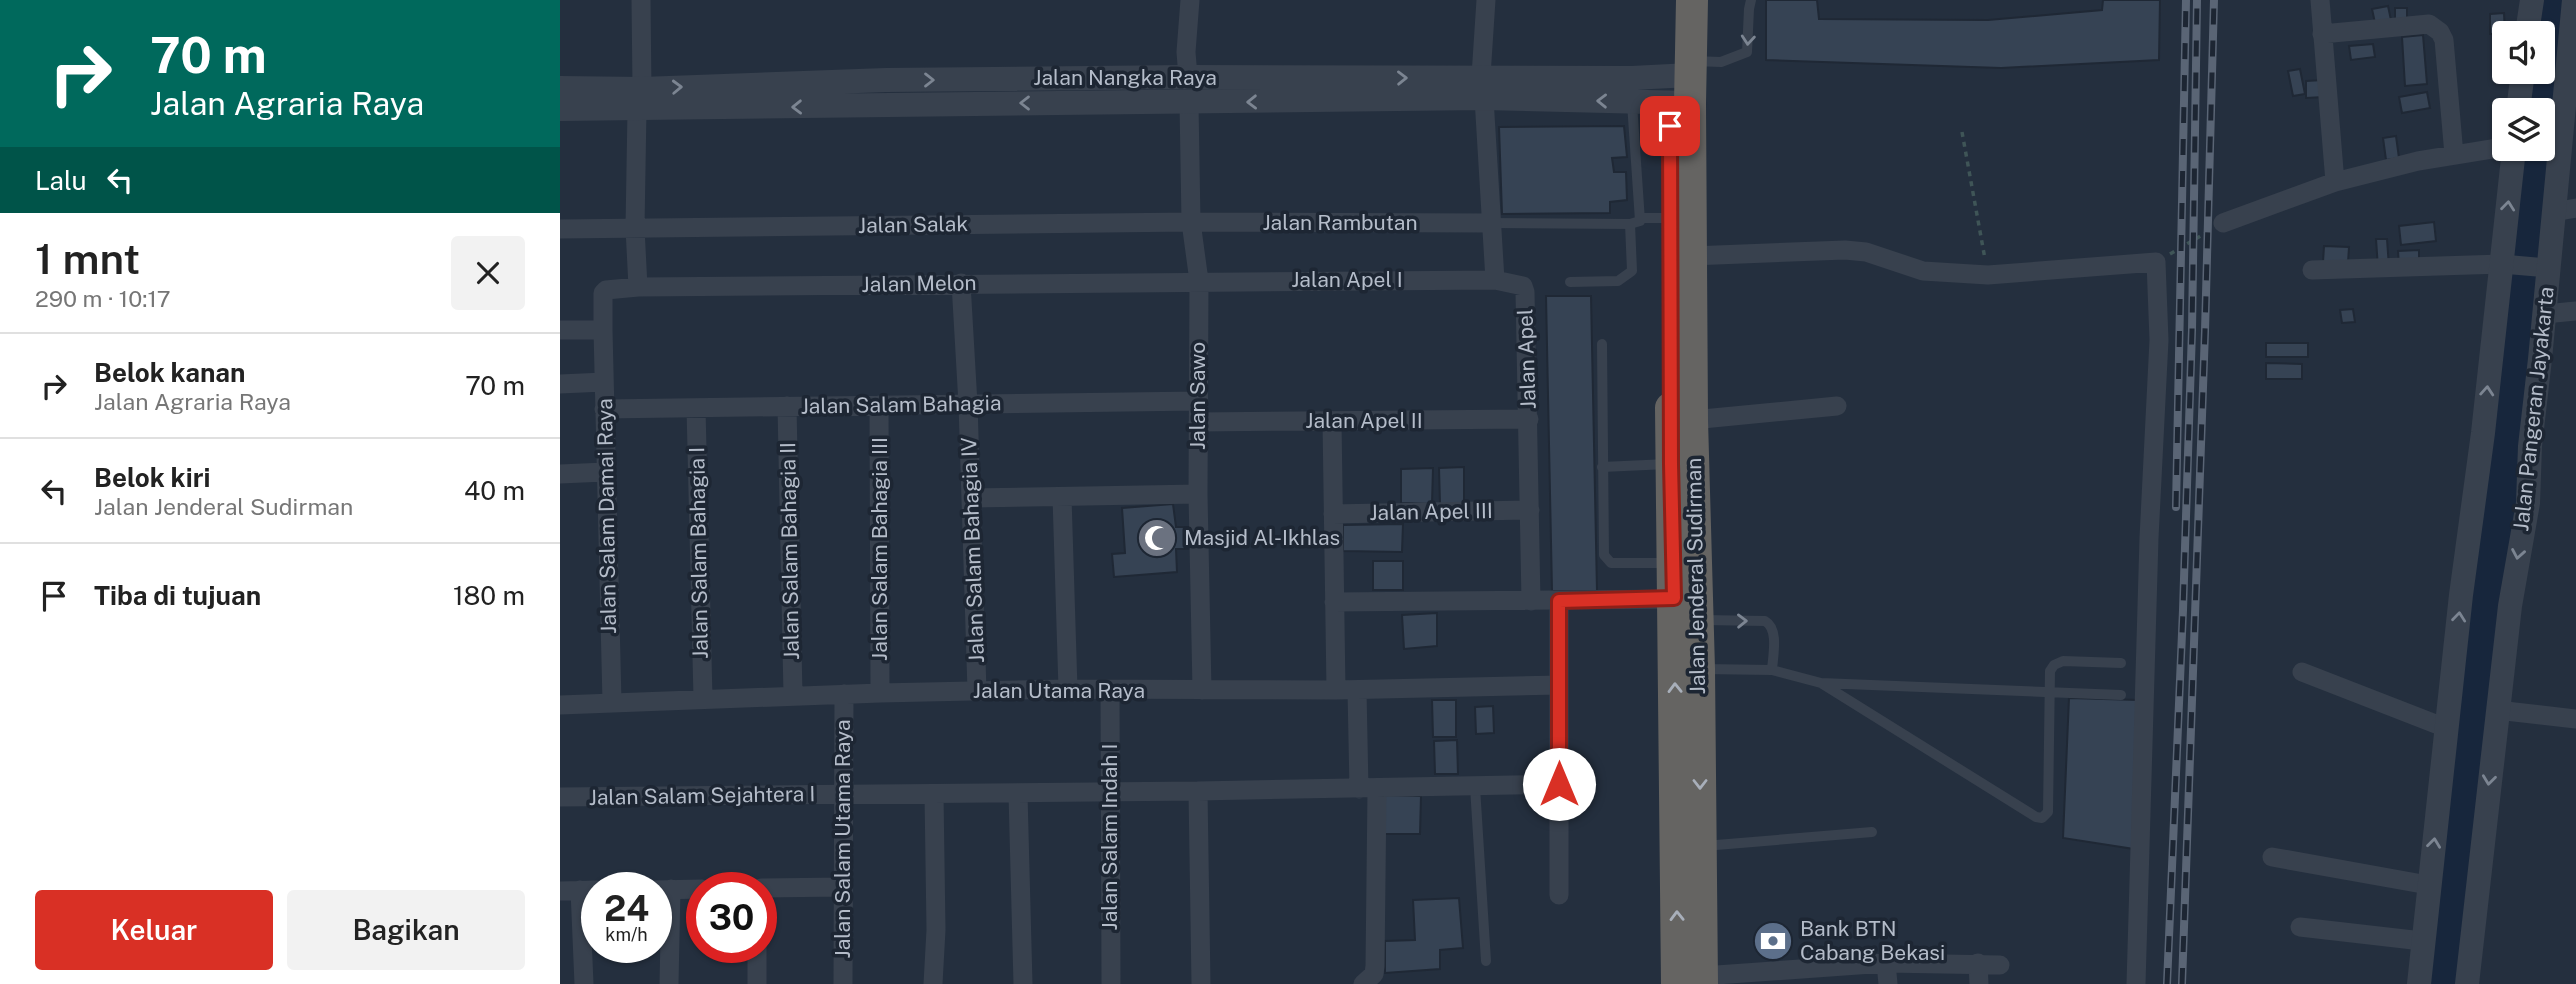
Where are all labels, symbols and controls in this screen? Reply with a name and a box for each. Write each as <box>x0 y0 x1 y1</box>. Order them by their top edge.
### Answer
map controls <box>2492 21 2555 161</box>
button: sound <box>2492 21 2555 84</box>
text: 70 m <box>150 26 267 84</box>
icon: right <box>35 28 126 119</box>
one-way arrow <box>1741 34 1756 45</box>
street label: Jalan Nangka Raya <box>1033 65 1217 90</box>
one-way arrow <box>1396 70 1407 85</box>
one-way arrow <box>924 72 935 88</box>
one-way arrow <box>672 80 683 95</box>
text: Jalan Agraria Raya <box>150 85 424 122</box>
one-way arrow <box>1596 93 1607 108</box>
one-way arrow <box>1019 95 1029 111</box>
one-way arrow <box>1246 95 1257 110</box>
pin <box>1640 96 1700 156</box>
button: layers <box>2492 98 2555 161</box>
one-way arrow <box>791 99 802 114</box>
icon: arrive <box>1651 107 1689 145</box>
icon: left <box>101 161 139 199</box>
text: Lalu <box>35 165 87 196</box>
one-way arrow <box>2500 201 2515 212</box>
street label: Jalan Rambutan <box>1262 210 1418 235</box>
street label: Jalan Salak <box>858 211 968 238</box>
text: 1 mnt <box>35 234 140 283</box>
button: close <box>451 236 525 310</box>
street label: Jalan Apel I <box>1291 267 1403 292</box>
street label: Jalan Melon <box>861 270 977 297</box>
text: 290 m · 10:17 <box>35 285 171 312</box>
street label: Jalan Pangeran Jayakarta <box>2508 285 2559 532</box>
street label: Jalan Apel <box>1512 308 1541 410</box>
street label: Jalan Sawo <box>1185 342 1210 450</box>
text: Belok kanan <box>94 357 245 388</box>
icon: right <box>35 367 73 405</box>
text: 70 m <box>465 370 525 401</box>
one-way arrow <box>2479 385 2494 396</box>
text: Jalan Agraria Raya <box>94 388 291 415</box>
street label: Jalan Salam Bahagia <box>800 390 1002 419</box>
street label: Jalan Salam Damai Raya <box>592 398 621 634</box>
street label: Jalan Apel II <box>1305 408 1423 433</box>
street label: Jalan Salam Bahagia III <box>867 437 892 661</box>
street label: Jalan Salam Bahagia IV <box>956 437 989 663</box>
street label: Jalan Salam Bahagia II <box>775 442 804 660</box>
street label: Jalan Salam Bahagia I <box>684 447 713 659</box>
street label: Jalan Jenderal Sudirman <box>1681 457 1710 695</box>
text: Belok kiri <box>94 462 210 493</box>
icon: left <box>35 472 73 510</box>
text: 40 m <box>464 475 525 506</box>
text: Jalan Jenderal Sudirman <box>94 493 353 520</box>
street label: Jalan Apel III <box>1369 498 1493 525</box>
mosque icon: Masjid Al-Ikhlas <box>1136 517 1178 559</box>
place label: Masjid Al-Ikhlas <box>1184 525 1340 550</box>
one-way arrow <box>2511 548 2526 560</box>
icon: arrive <box>35 577 73 615</box>
text: Tiba di tujuan <box>94 580 261 611</box>
text: 180 m <box>453 580 525 611</box>
one-way arrow <box>2451 611 2466 622</box>
one-way arrow <box>1738 613 1748 629</box>
street label: Jalan Utama Raya <box>973 678 1145 703</box>
one-way arrow <box>1667 683 1683 693</box>
street label: Jalan Salam Utama Raya <box>830 719 855 959</box>
street label: Jalan Salam Indah I <box>1097 744 1122 930</box>
position arrow <box>1522 747 1596 821</box>
one-way arrow <box>2482 774 2497 786</box>
one-way arrow <box>1692 779 1708 789</box>
street label: Jalan Salam Sejahtera I <box>588 781 816 810</box>
one-way arrow <box>2426 837 2441 849</box>
speed limit sign: 30 <box>686 872 777 963</box>
text: 24 <box>604 888 649 929</box>
button: Keluar <box>35 890 273 970</box>
button: Bagikan <box>287 890 525 970</box>
one-way arrow <box>1669 910 1685 921</box>
place label: Bank BTN Cabang Bekasi <box>1800 916 1945 965</box>
bank icon: Bank BTN Cabang Bekasi <box>1752 920 1794 962</box>
text: km/h <box>605 924 648 945</box>

